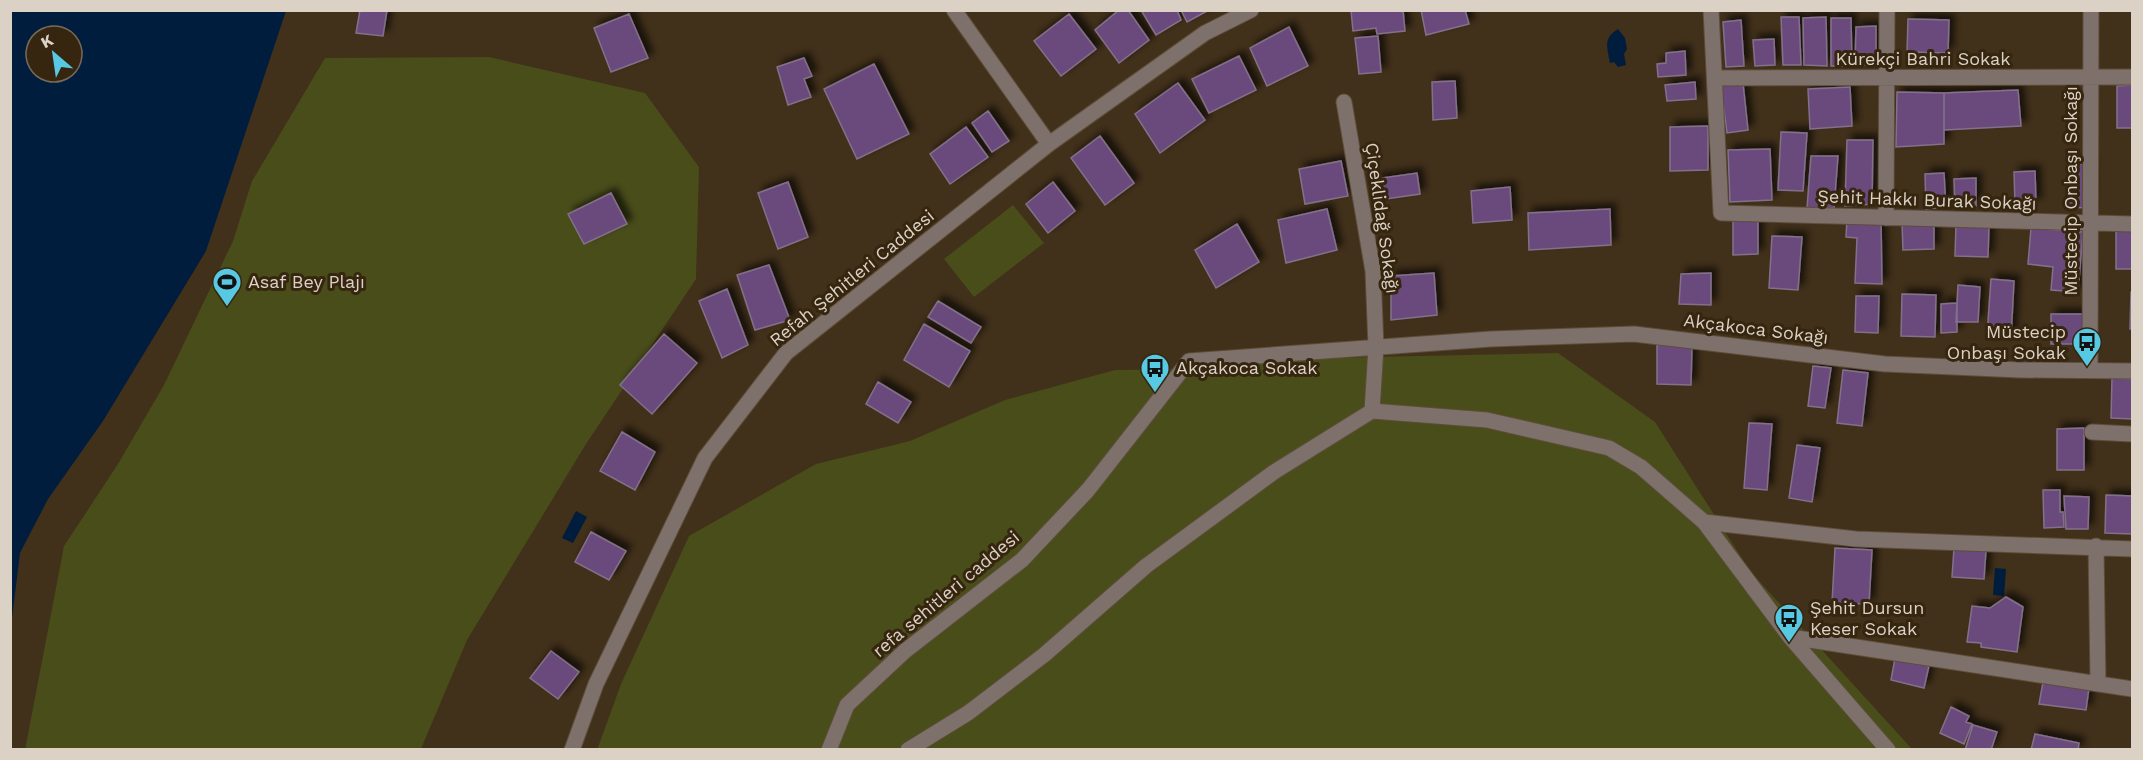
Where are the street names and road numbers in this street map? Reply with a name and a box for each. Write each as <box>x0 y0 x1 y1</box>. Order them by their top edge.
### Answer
street label: Kürekçi Bahri Sokak <box>1836 48 2010 69</box>
street label: Müstecip Onbaşı Sokağı <box>2060 86 2081 296</box>
street label: Çiçeklidağ Sokağı <box>1362 141 1403 295</box>
street label: Şehit Hakkı Burak Sokağı <box>1817 185 2037 214</box>
street label: Refah Şehitleri Caddesi <box>765 205 938 350</box>
street label: Akçakoca Sokağı <box>1683 309 1830 348</box>
street label: refa sehitleri caddesi <box>868 526 1023 661</box>

